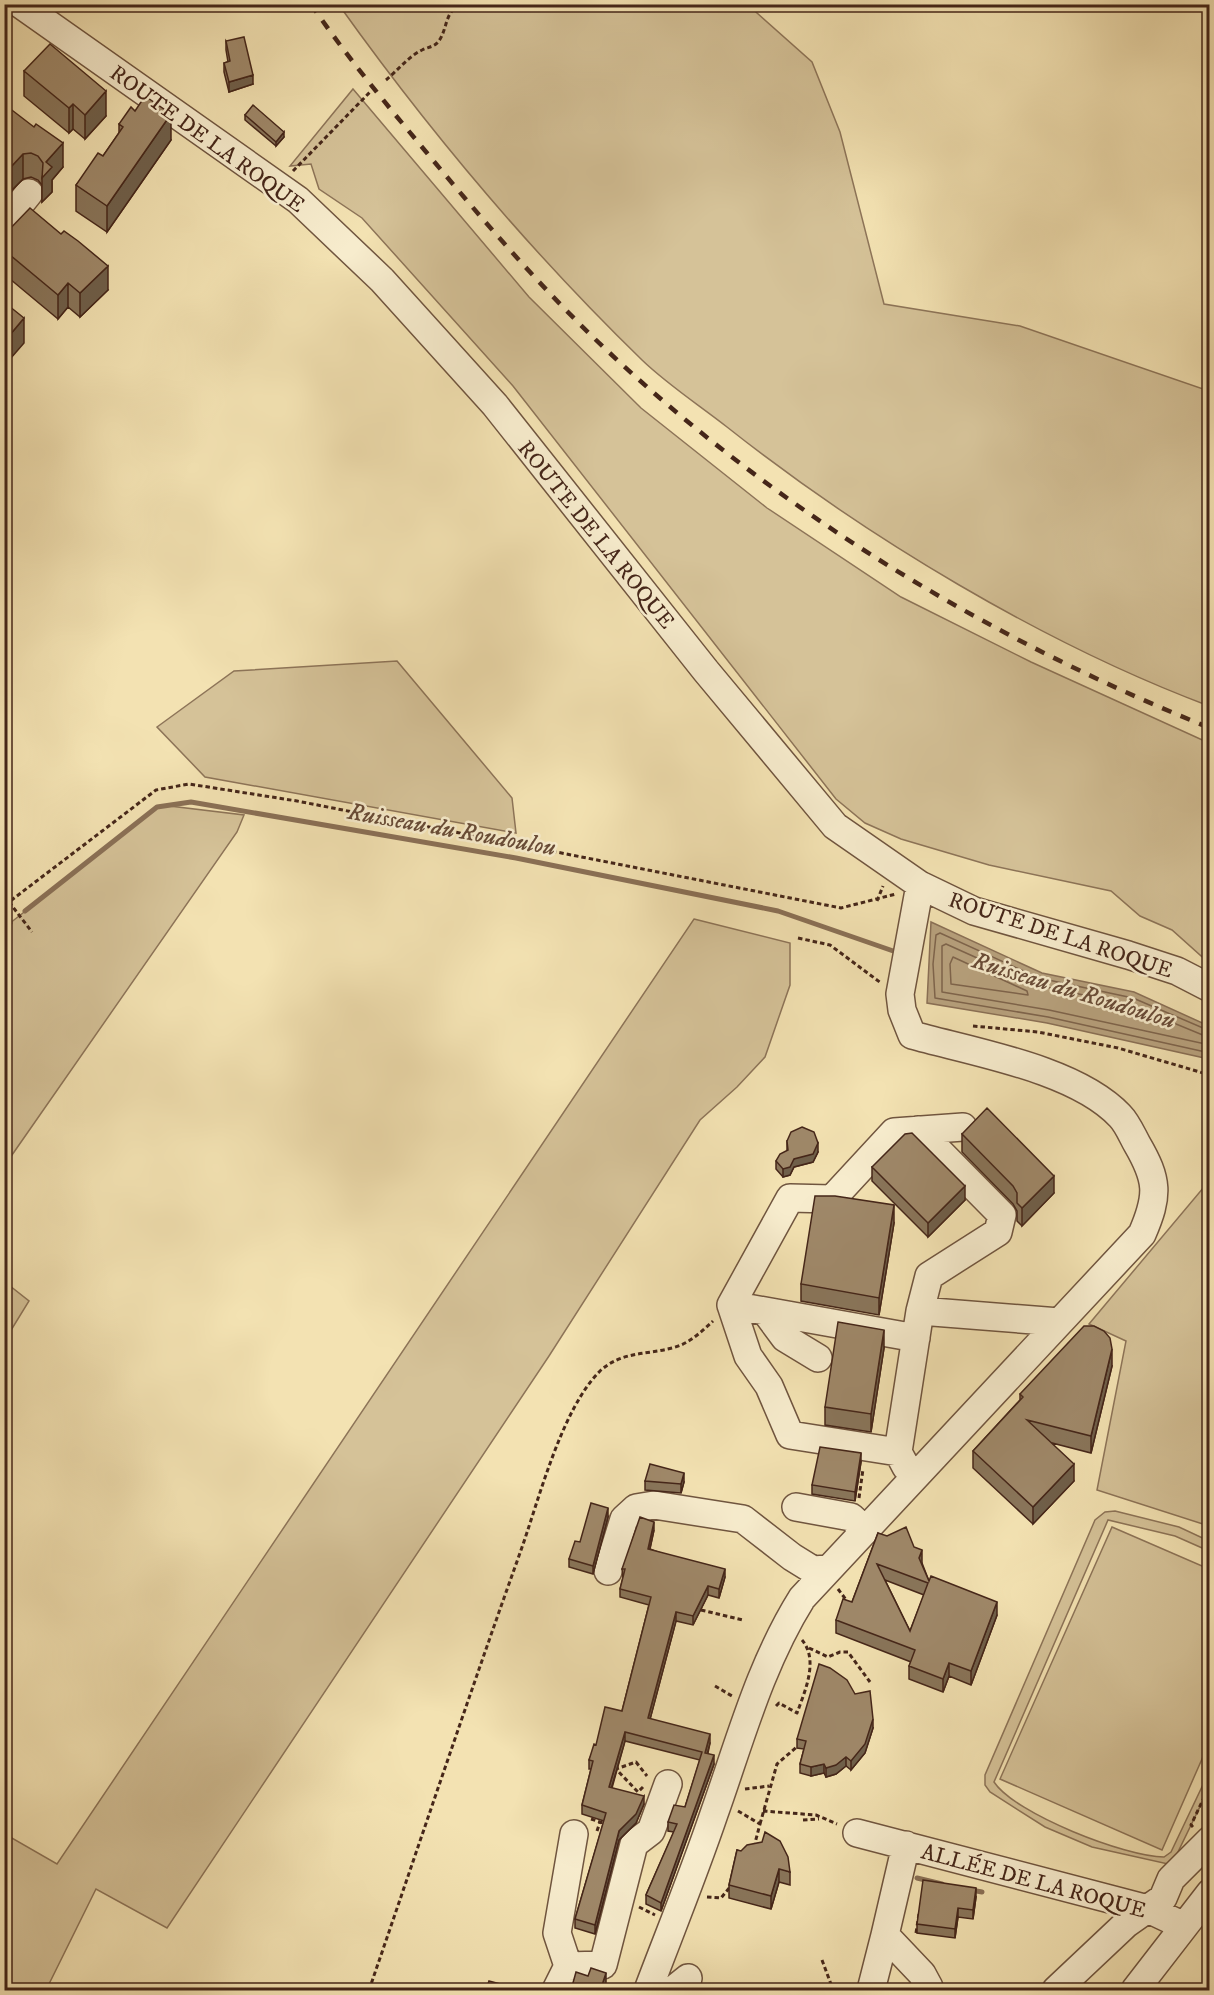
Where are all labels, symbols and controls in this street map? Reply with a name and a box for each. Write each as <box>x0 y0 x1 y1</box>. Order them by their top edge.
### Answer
street label: ROUTE DE LA ROQUE <box>104 59 310 219</box>
street label: ROUTE DE LA ROQUE <box>512 435 680 634</box>
water label: Ruisseau du Roudoulou <box>344 797 558 863</box>
street label: ROUTE DE LA ROQUE <box>945 886 1176 984</box>
water label: Ruisseau du Roudoulou <box>968 945 1179 1036</box>
street label: ALLÉE DE LA ROQUE <box>918 1838 1149 1924</box>

